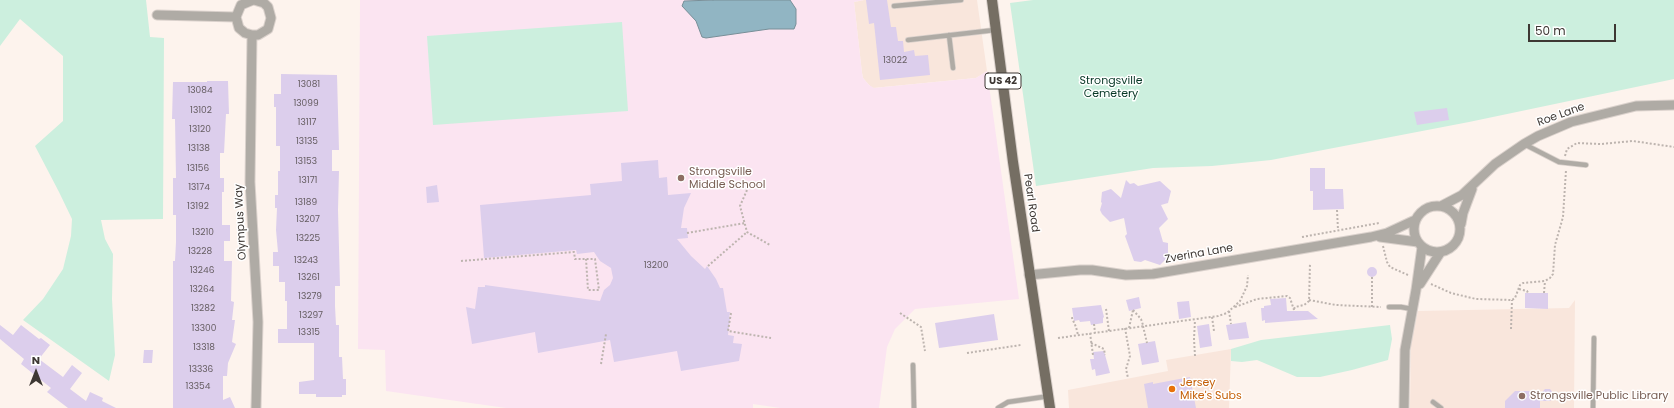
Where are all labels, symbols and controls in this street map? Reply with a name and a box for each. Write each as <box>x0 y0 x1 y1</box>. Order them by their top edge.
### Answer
scale bar <box>1530 16 1618 42</box>
text: 50 m <box>1535 22 1566 39</box>
house number: 13022 <box>883 56 907 66</box>
road number: US 42 <box>985 73 1021 89</box>
park label: Strongsville Cemetery <box>1080 74 1142 100</box>
house number: 13081 <box>298 80 320 90</box>
house number: 13084 <box>187 86 213 96</box>
house number: 13099 <box>293 99 319 109</box>
street label: Roe Lane <box>1535 100 1587 130</box>
house number: 13102 <box>190 106 212 116</box>
house number: 13117 <box>298 118 316 128</box>
house number: 13120 <box>189 125 211 135</box>
house number: 13135 <box>296 137 318 147</box>
house number: 13138 <box>188 144 210 154</box>
house number: 13153 <box>295 157 317 167</box>
house number: 13156 <box>187 164 209 174</box>
place label: Strongsville Middle School <box>689 165 765 191</box>
marker: Strongsville Middle School <box>676 173 686 183</box>
street label: Pearl Road <box>1020 173 1042 233</box>
house number: 13171 <box>299 176 317 186</box>
house number: 13174 <box>188 183 210 193</box>
street label: Olympus Way <box>232 184 250 260</box>
house number: 13189 <box>295 198 317 208</box>
house number: 13192 <box>187 202 209 212</box>
house number: 13207 <box>296 215 320 225</box>
house number: 13210 <box>192 228 214 238</box>
house number: 13225 <box>296 234 320 244</box>
street label: Zverina Lane <box>1164 241 1234 267</box>
house number: 13228 <box>188 247 212 257</box>
house number: 13243 <box>294 256 318 266</box>
house number: 13200 <box>644 261 668 271</box>
house number: 13246 <box>190 266 214 276</box>
house number: 13261 <box>298 273 320 283</box>
house number: 13264 <box>190 285 214 295</box>
house number: 13279 <box>298 292 322 302</box>
house number: 13282 <box>191 304 215 314</box>
house number: 13297 <box>299 311 323 321</box>
house number: 13300 <box>192 324 216 334</box>
house number: 13315 <box>298 328 320 338</box>
house number: 13318 <box>193 343 215 353</box>
north arrow <box>16 352 56 392</box>
text: N <box>32 352 40 368</box>
house number: 13336 <box>189 365 213 375</box>
place label: Jersey Mike's Subs <box>1180 376 1242 402</box>
house number: 13354 <box>186 382 210 392</box>
marker: Jersey Mike's Subs <box>1167 384 1177 394</box>
place label: Strongsville Public Library <box>1530 389 1668 403</box>
marker: Strongsville Public Library <box>1517 391 1527 401</box>

